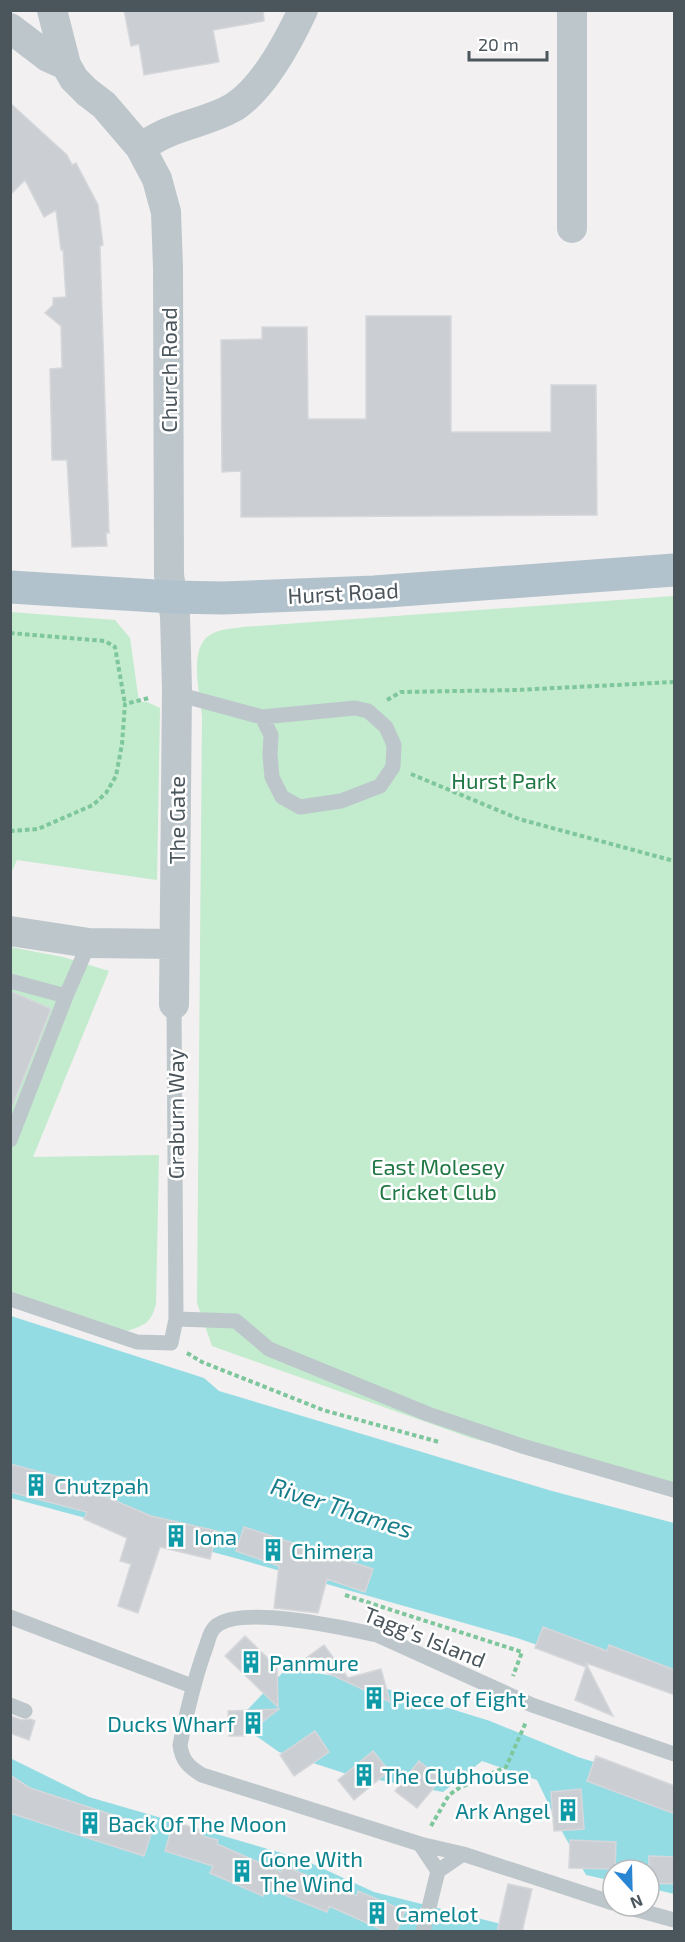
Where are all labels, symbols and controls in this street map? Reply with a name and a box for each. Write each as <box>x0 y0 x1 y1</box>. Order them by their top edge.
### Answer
scale bar <box>469 24 547 62</box>
text: 20 m <box>478 33 519 55</box>
street label: Church Road <box>155 307 181 433</box>
street label: Hurst Road <box>287 576 399 608</box>
park label: Hurst Park <box>451 767 557 793</box>
street label: The Gate <box>163 776 189 864</box>
street label: Graburn Way <box>162 1048 188 1179</box>
park label: East Molesey Cricket Club <box>371 1153 505 1204</box>
water label: River Thames <box>267 1470 417 1544</box>
building icon: Chutzpah <box>23 1472 49 1498</box>
place label: Chutzpah <box>54 1472 149 1498</box>
building icon: Iona <box>163 1523 189 1549</box>
place label: Iona <box>194 1523 237 1549</box>
building icon: Chimera <box>260 1537 286 1563</box>
place label: Chimera <box>291 1537 374 1563</box>
street label: Tagg's Island <box>360 1600 490 1672</box>
building icon: Panmure <box>238 1649 264 1675</box>
place label: Panmure <box>269 1649 359 1675</box>
building icon: Piece of Eight <box>361 1685 387 1711</box>
place label: Piece of Eight <box>392 1685 526 1711</box>
place label: Ducks Wharf <box>107 1710 236 1736</box>
building icon: Ducks Wharf <box>240 1710 266 1736</box>
building icon: The Clubhouse <box>351 1762 377 1788</box>
place label: The Clubhouse <box>382 1762 529 1788</box>
place label: Ark Angel <box>455 1797 550 1823</box>
building icon: Ark Angel <box>555 1797 581 1823</box>
building icon: Back Of The Moon <box>77 1810 103 1836</box>
place label: Back Of The Moon <box>108 1810 287 1836</box>
place label: Gone With The Wind <box>260 1845 363 1896</box>
building icon: Gone With The Wind <box>229 1858 255 1884</box>
north arrow <box>601 1858 661 1918</box>
text: N <box>628 1891 646 1913</box>
building icon: Camelot <box>364 1900 390 1926</box>
place label: Camelot <box>395 1900 478 1926</box>

